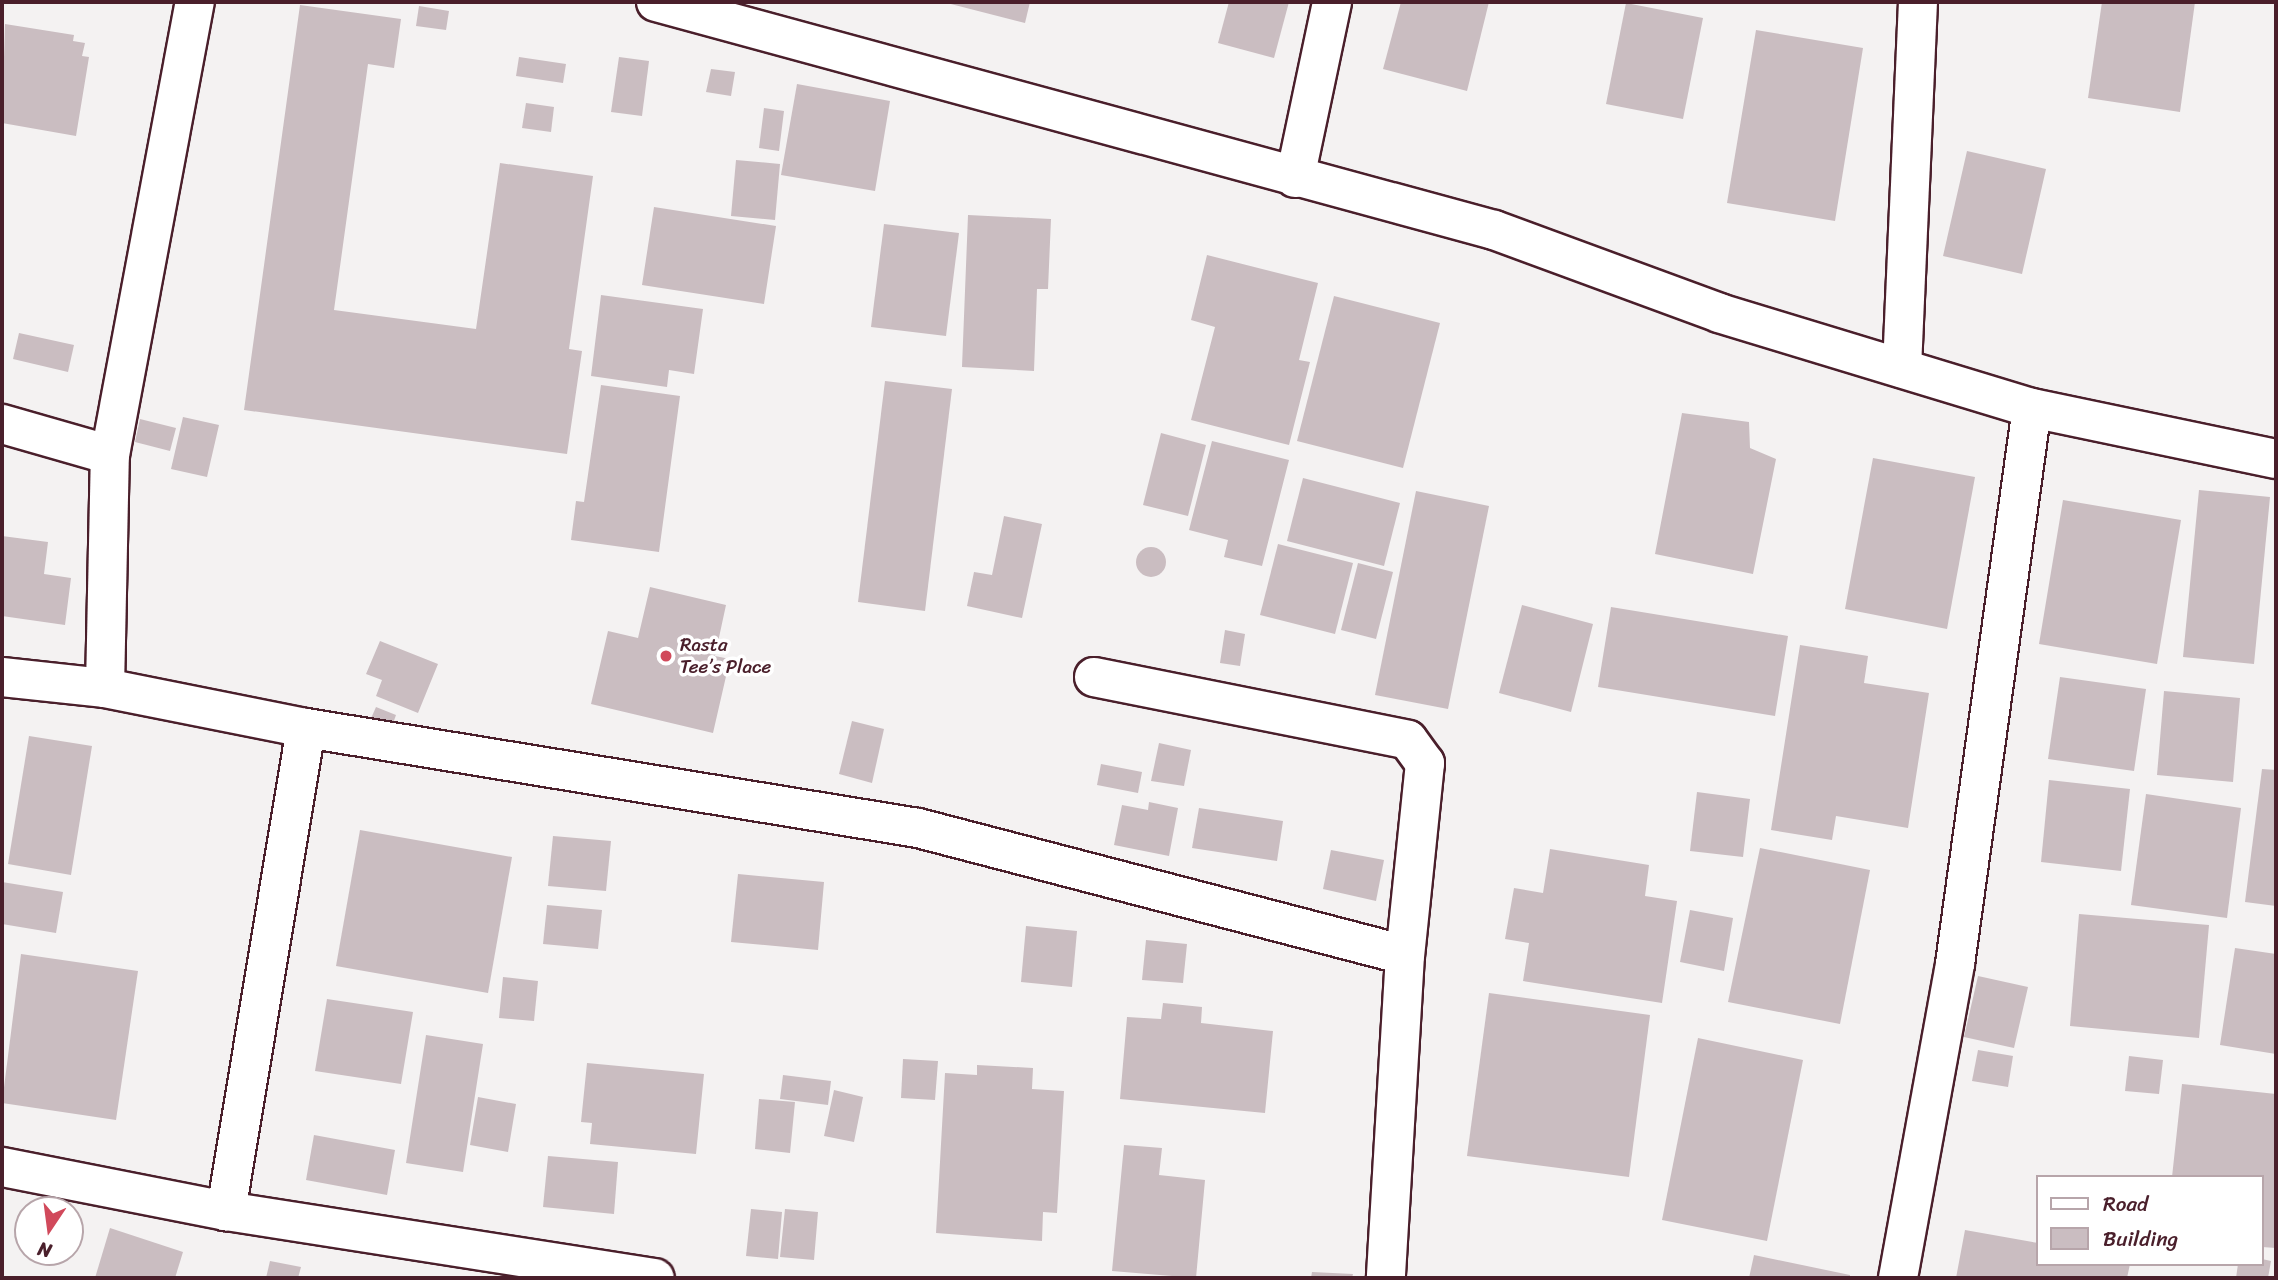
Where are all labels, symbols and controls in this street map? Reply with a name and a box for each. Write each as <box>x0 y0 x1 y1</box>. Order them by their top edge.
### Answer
place label: Rasta Tee’s Place <box>680 634 772 678</box>
marker: Rasta Tee’s Place <box>658 648 674 664</box>
legend <box>2036 1175 2264 1266</box>
text: Road <box>2103 1185 2148 1223</box>
north arrow <box>14 1196 84 1266</box>
text: Building <box>2103 1220 2178 1258</box>
text: N <box>34 1232 55 1268</box>

